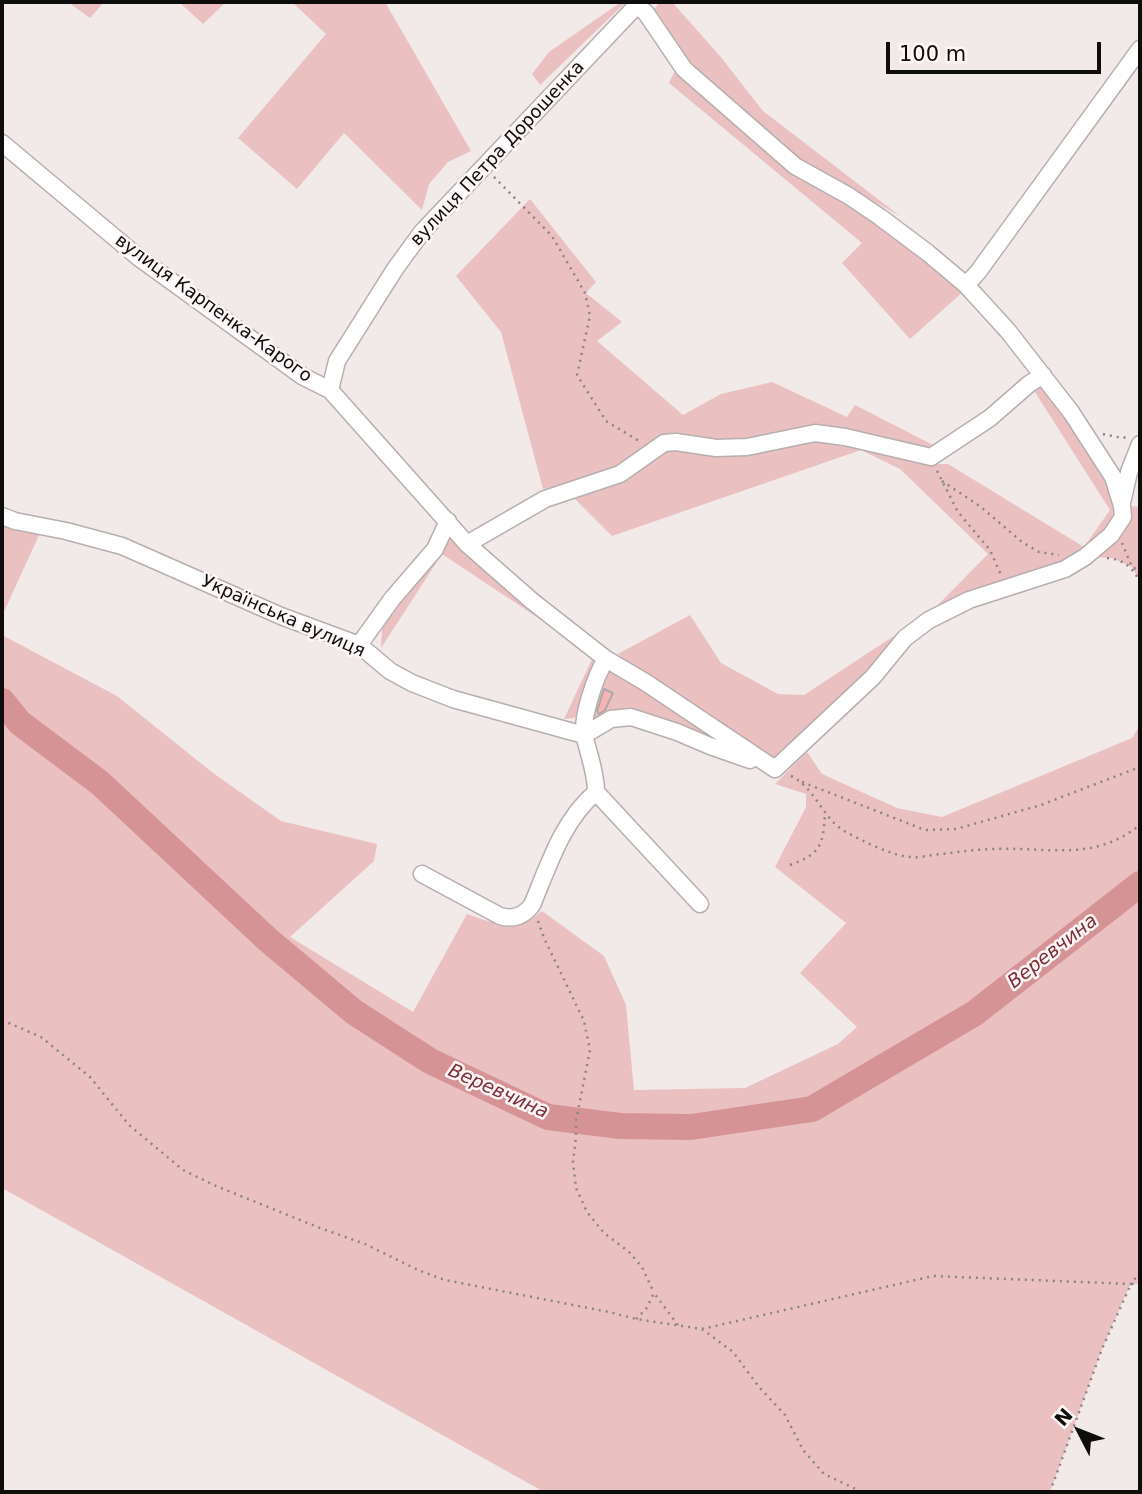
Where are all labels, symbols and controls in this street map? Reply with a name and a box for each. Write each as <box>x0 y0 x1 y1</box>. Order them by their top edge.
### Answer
scale bar <box>890 28 1105 72</box>
text: 100 m <box>899 42 966 66</box>
street label: вулиця Петра Дорошенка <box>406 57 590 251</box>
street label: вулиця Карпенка-Карого <box>110 230 316 388</box>
street label: Українська вулиця <box>198 571 368 663</box>
water label: Веревчина <box>1004 910 1102 994</box>
water label: Веревчина <box>444 1060 552 1124</box>
north arrow <box>1044 1396 1114 1466</box>
text: N <box>1050 1404 1077 1430</box>

